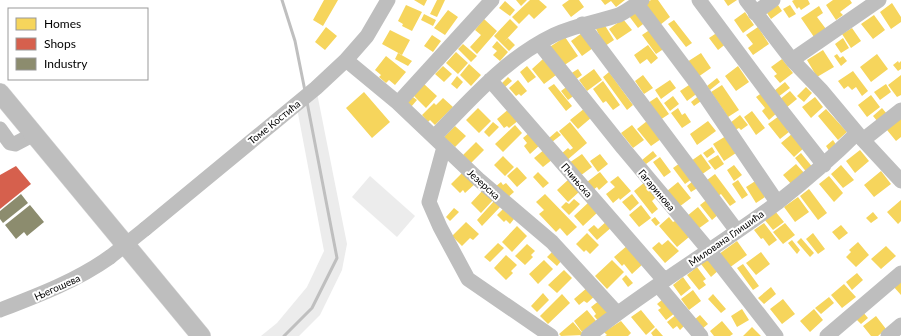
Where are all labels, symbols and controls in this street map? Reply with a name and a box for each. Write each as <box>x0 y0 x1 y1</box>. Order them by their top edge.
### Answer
legend <box>8 8 148 80</box>
text: Homes <box>44 16 81 31</box>
text: Shops <box>44 36 76 51</box>
text: Industry <box>44 56 88 71</box>
street label: Томе Костића <box>246 97 302 147</box>
street label: Пчињска <box>559 161 595 200</box>
street label: Језерска <box>465 166 503 202</box>
street label: Гагаринова <box>636 167 678 213</box>
street label: Милована Глишића <box>686 208 766 268</box>
street label: Његошева <box>32 272 82 302</box>

